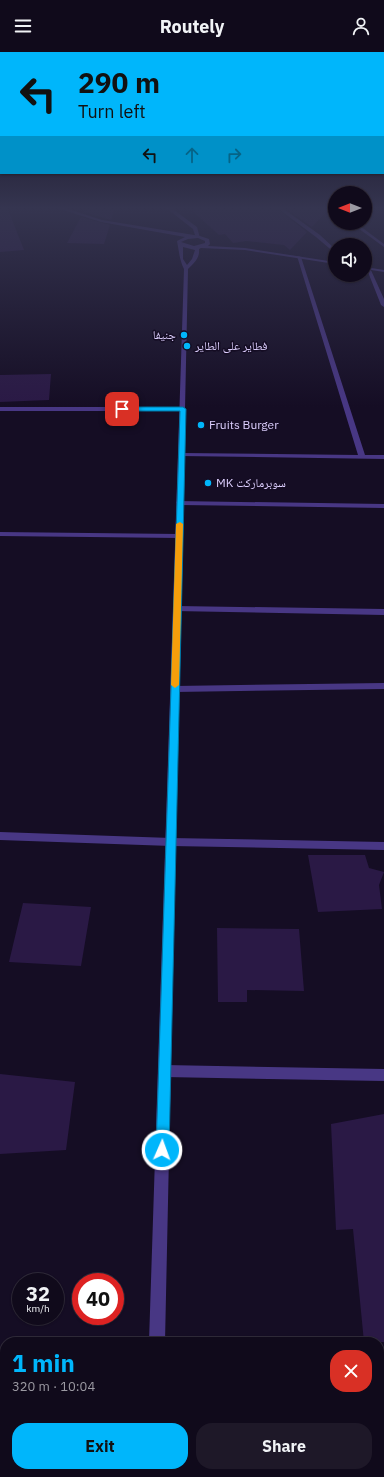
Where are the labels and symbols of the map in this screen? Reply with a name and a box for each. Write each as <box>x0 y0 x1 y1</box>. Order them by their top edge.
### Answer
north arrow <box>328 186 372 230</box>
place label: جنيفا <box>153 327 176 342</box>
marker: جنيفا <box>179 330 189 340</box>
place label: فطاير على الطاير <box>194 338 267 353</box>
marker: فطاير على الطاير <box>182 341 192 351</box>
pin <box>105 392 139 426</box>
place label: Fruits Burger <box>209 417 279 432</box>
marker: Fruits Burger <box>196 420 206 430</box>
place label: MK سوبرماركت <box>216 475 286 490</box>
marker: MK سوبرماركت <box>203 478 213 488</box>
position arrow <box>141 1129 183 1171</box>
speed limit sign: 40 <box>72 1273 124 1325</box>

